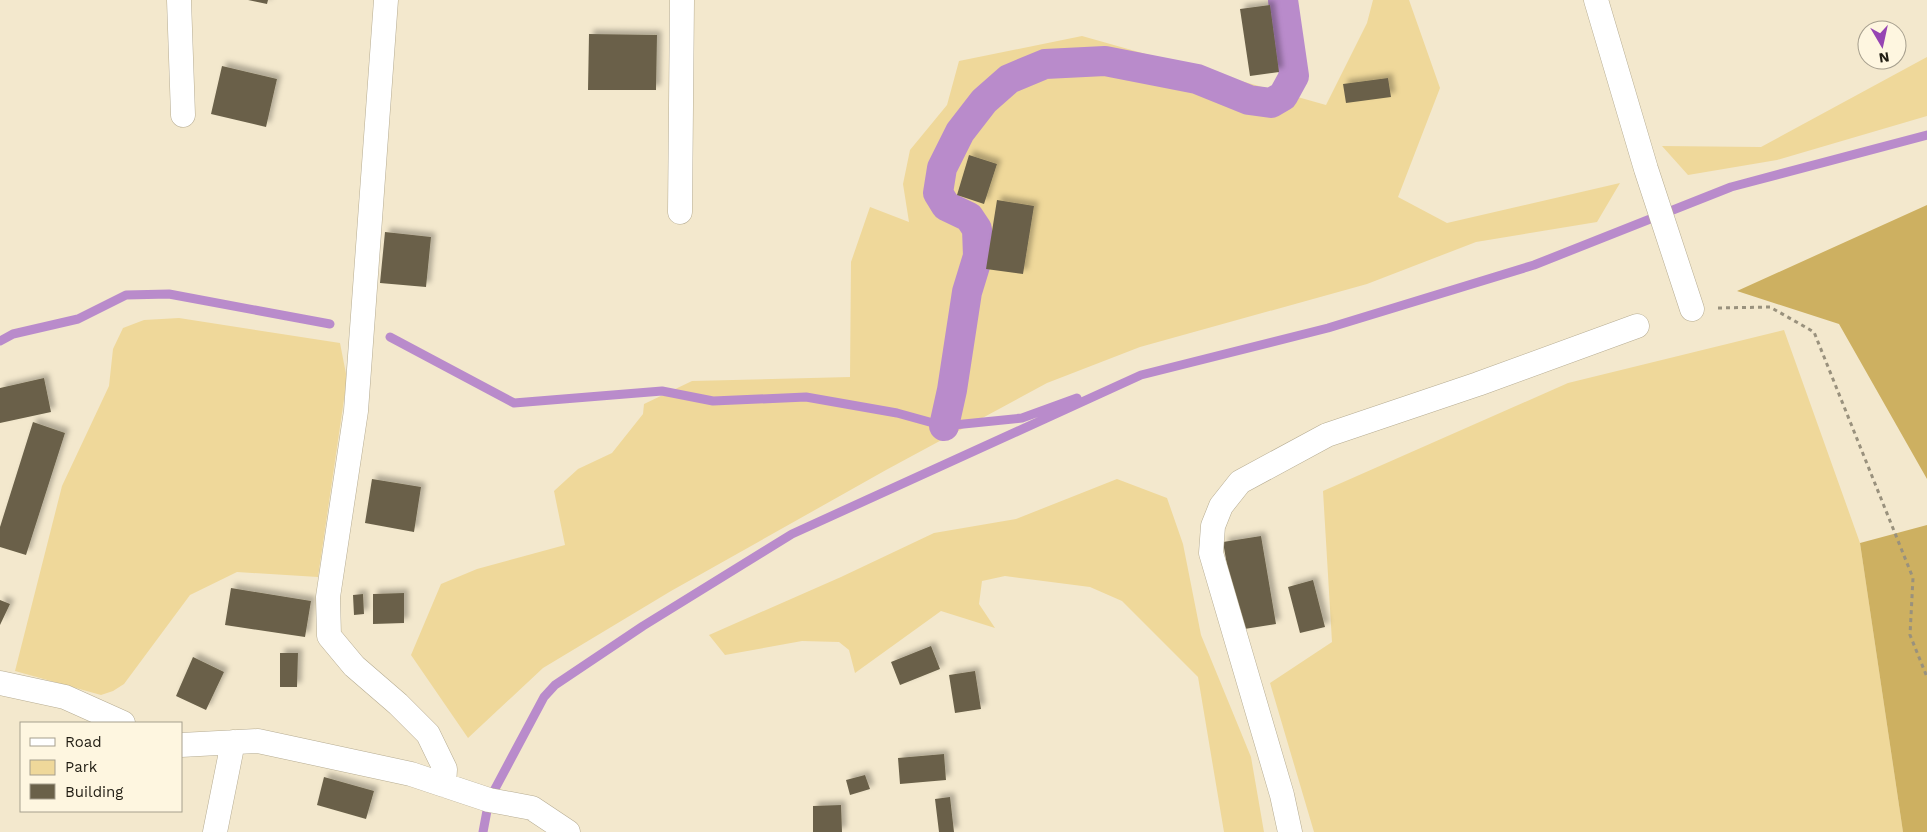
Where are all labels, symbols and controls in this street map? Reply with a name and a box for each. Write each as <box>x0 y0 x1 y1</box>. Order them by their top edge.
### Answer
north arrow <box>1857 20 1907 70</box>
text: N <box>1878 49 1890 67</box>
legend <box>20 722 182 812</box>
text: Road <box>65 733 102 751</box>
text: Park <box>65 758 98 776</box>
text: Building <box>65 783 123 801</box>

